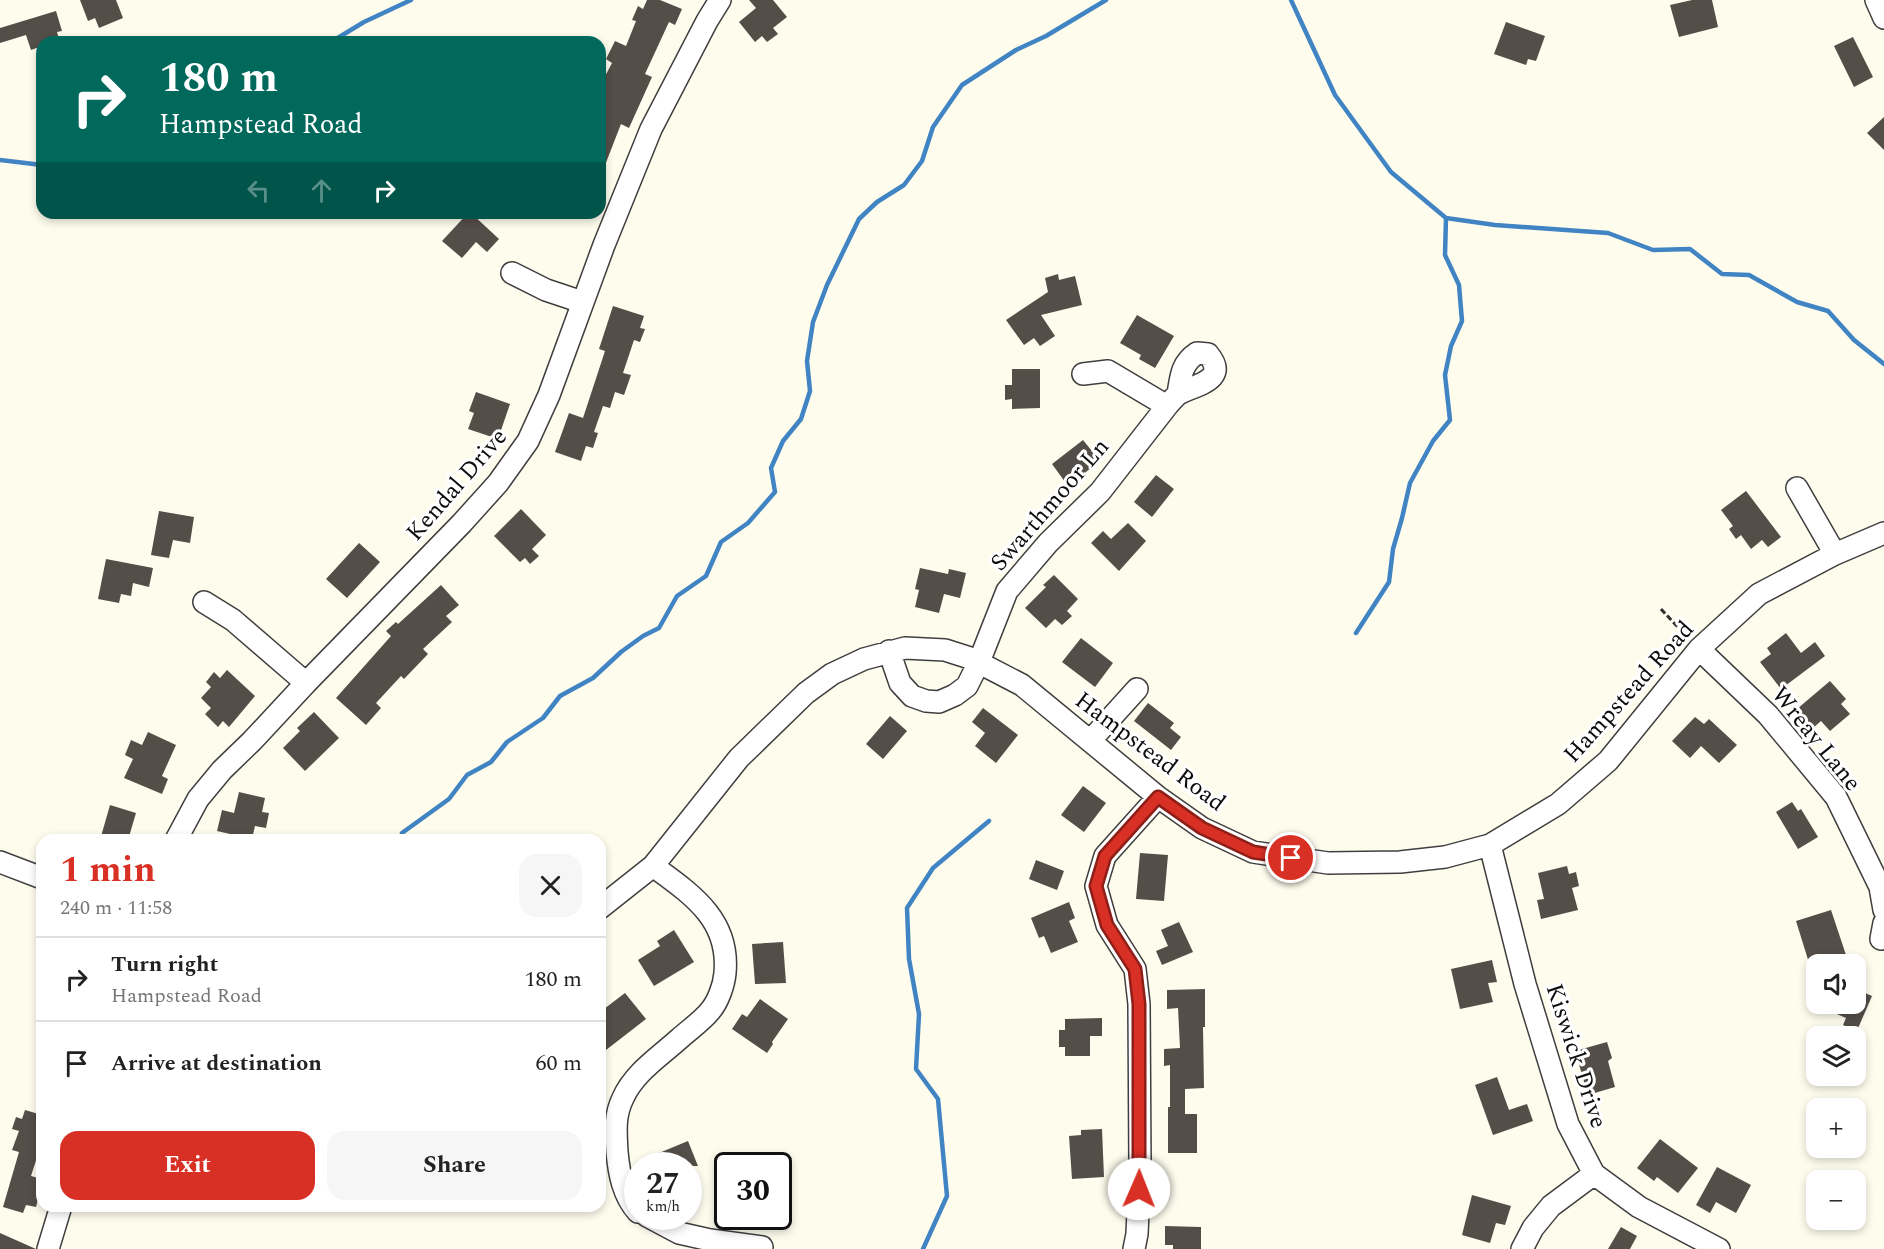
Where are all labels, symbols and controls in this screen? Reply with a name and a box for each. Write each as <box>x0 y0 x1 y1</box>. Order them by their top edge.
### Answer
text: 180 m <box>159 47 278 110</box>
icon: right <box>60 60 138 138</box>
text: Hampstead Road <box>159 104 363 146</box>
icon: left <box>242 174 275 207</box>
icon: ahead <box>305 174 338 207</box>
icon: right <box>368 174 401 207</box>
street label: Kendal Drive <box>398 421 516 549</box>
street label: Swarthmoor Ln <box>982 430 1118 580</box>
street label: Hampstead Road <box>1555 613 1703 771</box>
street label: Wreay Lane <box>1762 679 1870 799</box>
street label: Hampstead Road <box>1067 683 1233 821</box>
pin <box>1265 832 1316 883</box>
icon: arrive <box>1274 841 1307 874</box>
text: 1 min <box>60 843 156 898</box>
button: close <box>519 854 582 917</box>
text: 240 m · 11:58 <box>60 893 172 923</box>
text: Turn right <box>111 948 218 981</box>
map controls <box>1806 954 1866 1230</box>
button: sound <box>1806 954 1866 1014</box>
icon: right <box>60 963 93 996</box>
text: 180 m <box>525 963 582 996</box>
street label: Kiswick Drive <box>1536 979 1616 1133</box>
text: Hampstead Road <box>111 981 262 1011</box>
button: layers <box>1806 1026 1866 1086</box>
icon: arrive <box>60 1047 93 1080</box>
text: Arrive at destination <box>111 1047 322 1080</box>
text: 60 m <box>536 1047 582 1080</box>
button: + <box>1806 1098 1866 1158</box>
button: Exit <box>60 1131 315 1200</box>
button: Share <box>327 1131 582 1200</box>
speed limit sign: 30 <box>714 1152 792 1230</box>
position arrow <box>1107 1157 1171 1221</box>
text: 27 <box>646 1161 680 1207</box>
button: − <box>1806 1170 1866 1230</box>
text: km/h <box>646 1195 680 1218</box>

